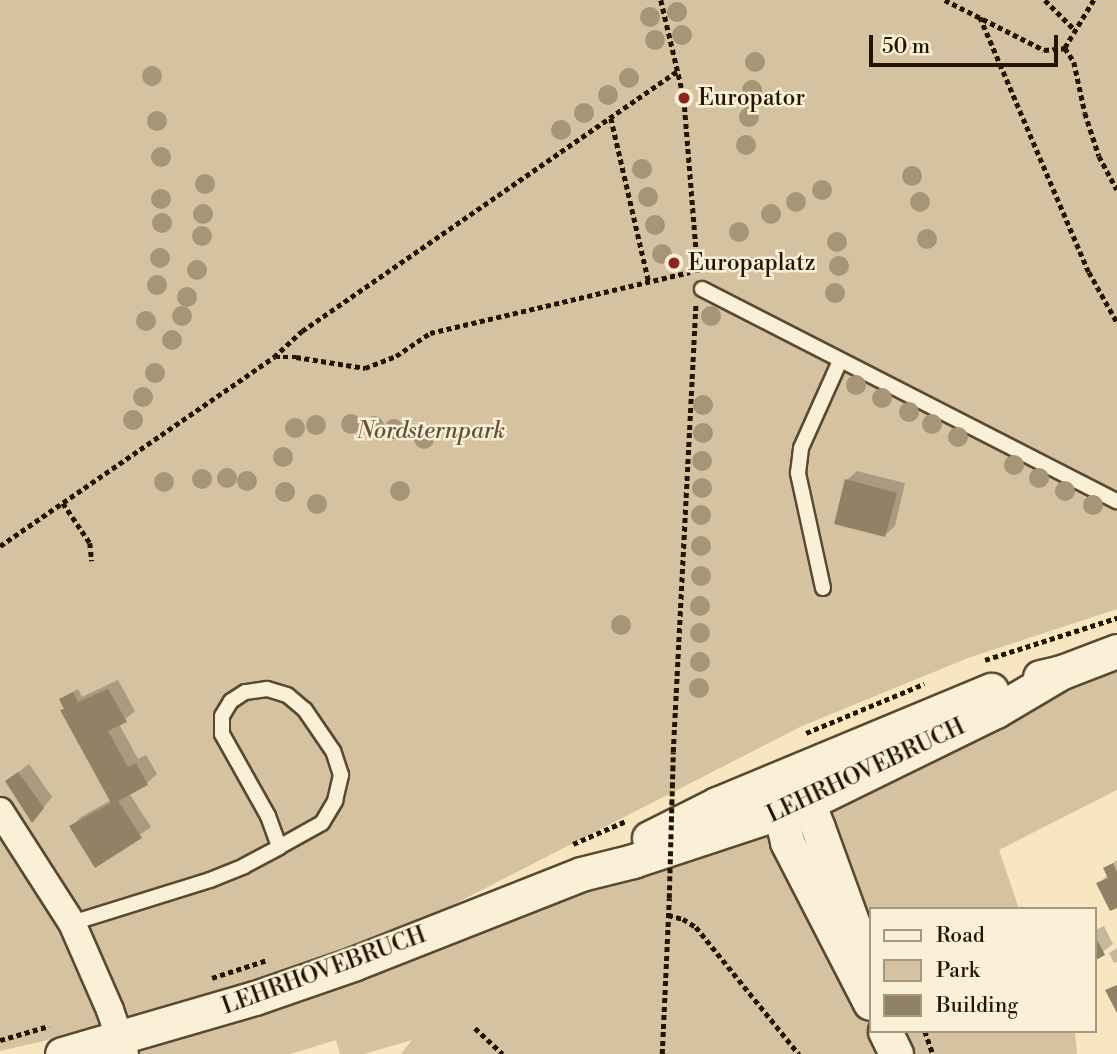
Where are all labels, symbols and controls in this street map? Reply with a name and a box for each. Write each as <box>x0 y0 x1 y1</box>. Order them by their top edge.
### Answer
scale bar <box>872 21 1061 65</box>
text: 50 m <box>882 34 930 60</box>
place label: Europator <box>698 84 805 112</box>
marker: Europator <box>676 90 692 106</box>
place label: Europaplatz <box>688 249 815 277</box>
marker: Europaplatz <box>666 255 682 271</box>
park label: Nordsternpark <box>357 417 505 445</box>
street label: LEHRHOVEBRUCH <box>763 713 969 829</box>
legend <box>869 907 1096 1033</box>
street label: LEHRHOVEBRUCH <box>218 921 430 1021</box>
text: Road <box>936 923 985 949</box>
text: Park <box>936 958 980 984</box>
text: Building <box>936 993 1018 1019</box>

